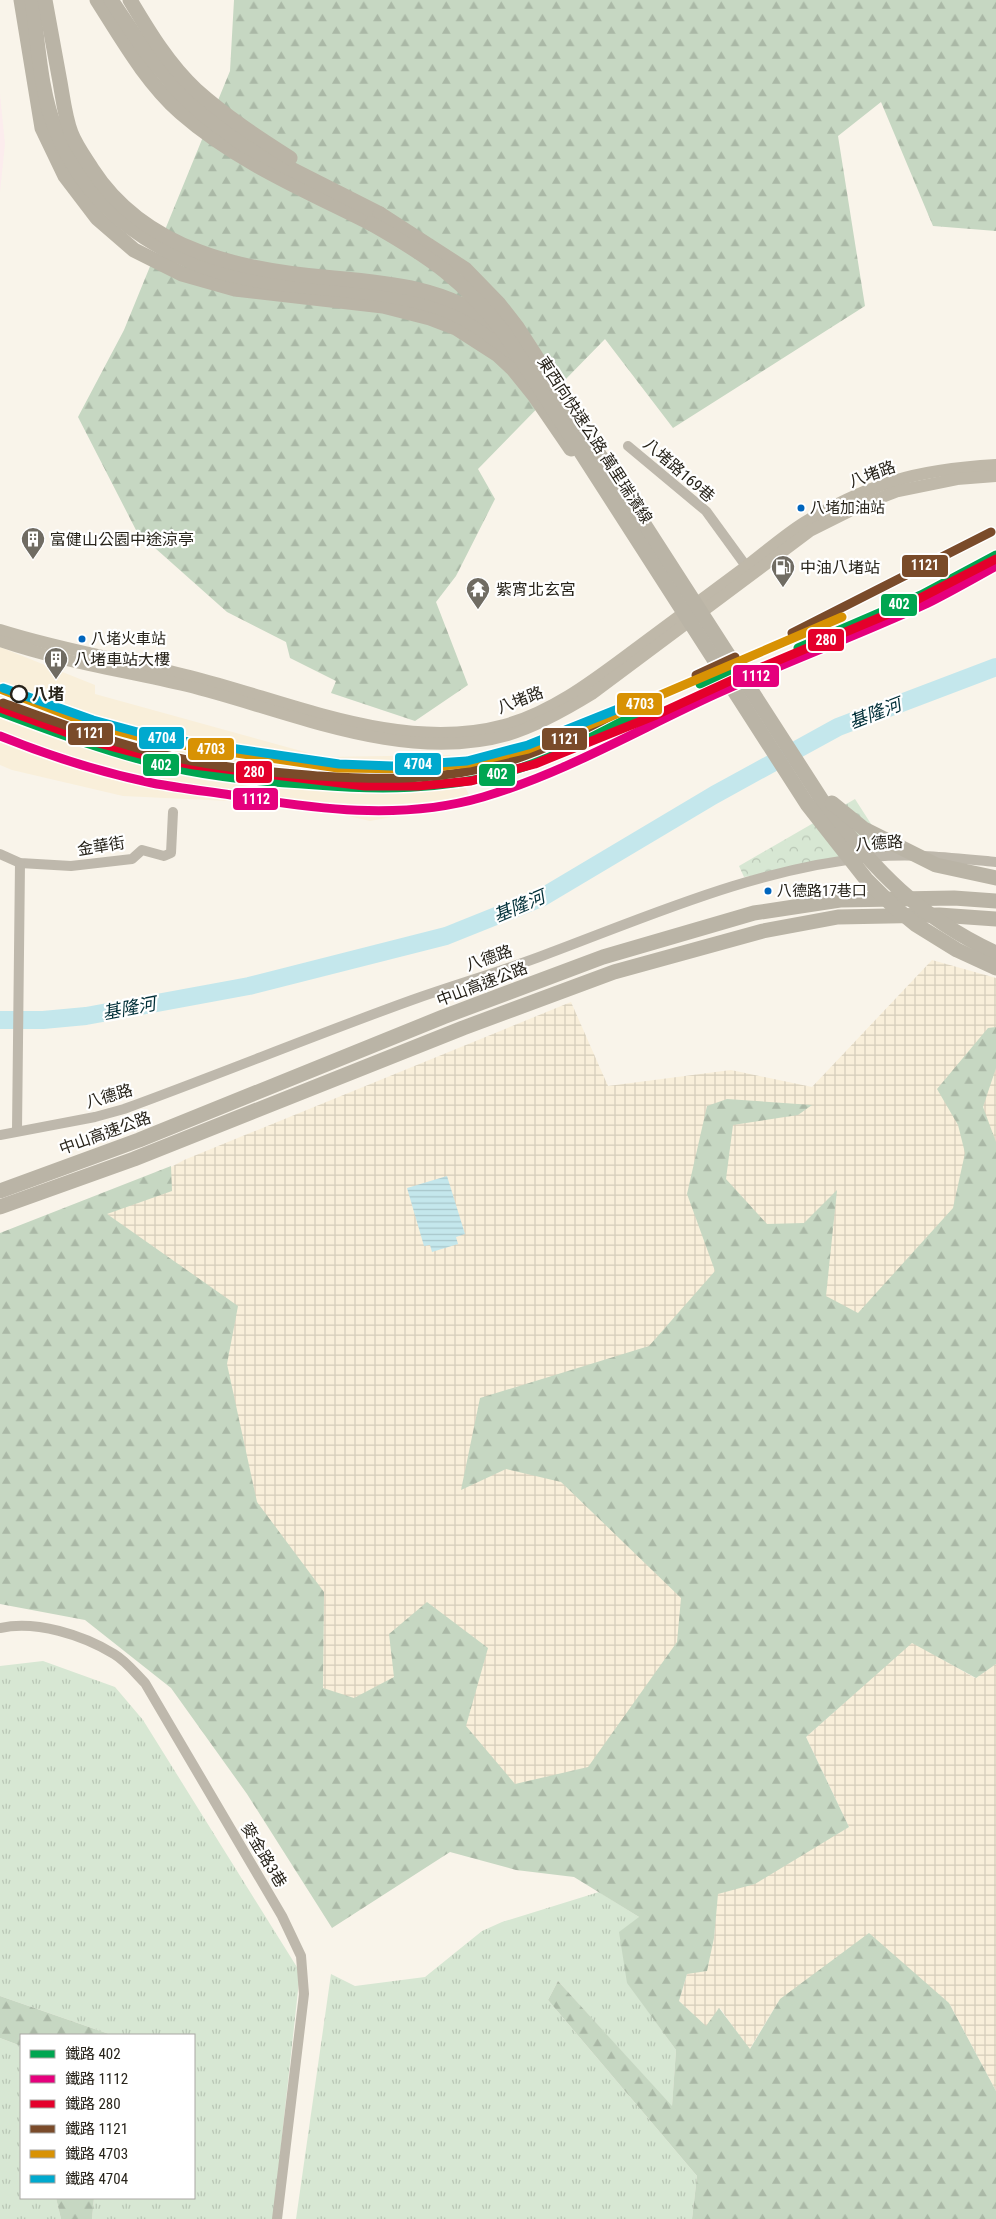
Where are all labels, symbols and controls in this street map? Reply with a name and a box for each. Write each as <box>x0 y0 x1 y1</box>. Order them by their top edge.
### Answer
street label: 東西向快速公路 萬里瑞濱線 <box>534 353 656 527</box>
street label: 八堵路169巷 <box>640 434 718 506</box>
street label: 八堵路 <box>846 457 898 491</box>
place label: 八堵加油站 <box>810 499 885 517</box>
marker: 八堵加油站 <box>796 503 806 513</box>
building icon: 富健山公園中途涼亭 <box>20 526 46 560</box>
place label: 富健山公園中途涼亭 <box>50 530 194 549</box>
fuel station icon: 中油八堵站 <box>770 554 796 588</box>
line badge: 1121 <box>901 554 949 578</box>
text: 1121 <box>911 557 939 573</box>
place label: 中油八堵站 <box>800 558 880 577</box>
temple icon: 紫宵北玄宮 <box>465 576 491 610</box>
place label: 紫宵北玄宮 <box>496 580 576 599</box>
line badge: 402 <box>880 593 918 617</box>
text: 402 <box>888 596 910 612</box>
line badge: 280 <box>807 628 845 652</box>
place label: 八堵火車站 <box>91 630 166 648</box>
text: 280 <box>815 632 837 648</box>
marker: 八堵火車站 <box>77 634 87 644</box>
building icon: 八堵車站大樓 <box>43 646 69 680</box>
place label: 八堵車站大樓 <box>74 650 170 669</box>
line badge: 1112 <box>732 664 780 688</box>
text: 1112 <box>742 668 770 684</box>
street label: 八堵路 <box>494 683 546 717</box>
marker: 八堵 <box>10 685 28 703</box>
place label: 八堵 <box>32 685 64 704</box>
line badge: 4703 <box>616 692 663 716</box>
water label: 基隆河 <box>846 692 907 732</box>
text: 4703 <box>626 696 654 712</box>
line badge: 1121 <box>67 722 114 746</box>
text: 1121 <box>76 725 104 741</box>
line badge: 4704 <box>138 726 185 750</box>
line badge: 1121 <box>541 727 588 751</box>
text: 4704 <box>148 730 176 746</box>
text: 1121 <box>551 731 579 747</box>
line badge: 4703 <box>187 737 235 761</box>
text: 4703 <box>197 741 225 757</box>
line badge: 4704 <box>394 752 442 776</box>
line badge: 402 <box>142 753 180 777</box>
text: 4704 <box>404 756 432 772</box>
text: 402 <box>150 757 172 773</box>
line badge: 280 <box>235 760 273 784</box>
line badge: 402 <box>478 763 516 787</box>
text: 280 <box>243 764 265 780</box>
text: 402 <box>486 766 508 782</box>
line badge: 1112 <box>232 787 279 811</box>
text: 1112 <box>242 791 270 807</box>
street label: 八德路 <box>854 832 904 854</box>
street label: 金華街 <box>76 833 126 859</box>
place label: 八德路17巷口 <box>777 882 867 900</box>
water label: 基隆河 <box>490 885 551 926</box>
marker: 八德路17巷口 <box>763 886 773 896</box>
street label: 八德路 <box>463 941 515 975</box>
street label: 中山高速公路 <box>434 958 530 1010</box>
water label: 基隆河 <box>100 992 160 1023</box>
street label: 八德路 <box>83 1080 135 1112</box>
street label: 中山高速公路 <box>57 1108 153 1158</box>
street label: 麥金路3巷 <box>237 1819 291 1891</box>
legend <box>20 2034 195 2199</box>
text: 鐵路 402 <box>65 2045 121 2063</box>
text: 鐵路 1112 <box>65 2070 128 2088</box>
text: 鐵路 280 <box>65 2095 121 2113</box>
text: 鐵路 1121 <box>65 2120 128 2138</box>
text: 鐵路 4703 <box>65 2145 128 2163</box>
text: 鐵路 4704 <box>65 2170 128 2188</box>

